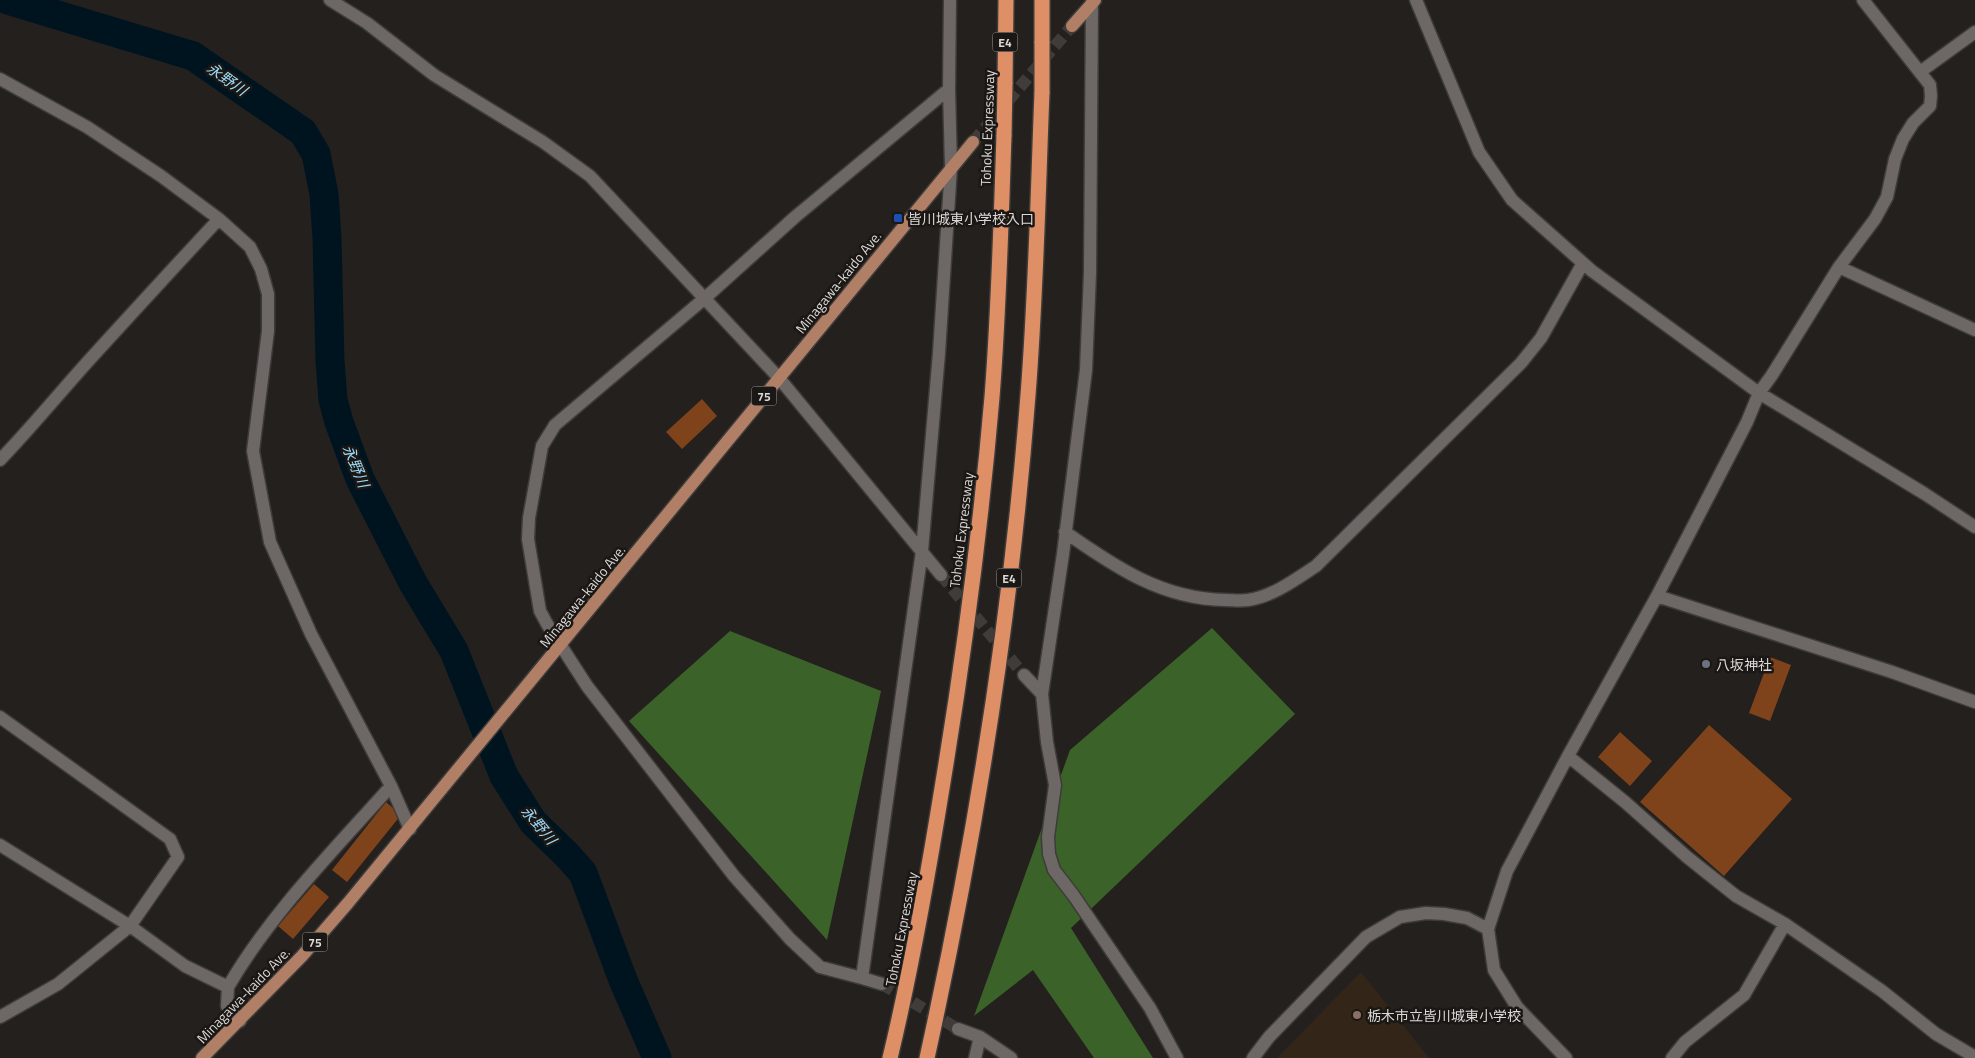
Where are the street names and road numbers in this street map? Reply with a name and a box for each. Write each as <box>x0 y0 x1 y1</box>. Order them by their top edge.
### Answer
road number: E4 <box>992 32 1018 52</box>
street label: Tohoku Expressway <box>974 69 1000 186</box>
street label: Minagawa-kaido Ave. <box>790 226 886 338</box>
road number: 75 <box>752 386 776 406</box>
street label: Tohoku Expressway <box>944 471 979 589</box>
street label: Minagawa-kaido Ave. <box>534 540 630 652</box>
road number: E4 <box>996 568 1022 588</box>
street label: Tohoku Expressway <box>880 870 922 988</box>
road number: 75 <box>302 932 328 952</box>
street label: Minagawa-kaido Ave. <box>191 942 295 1048</box>

